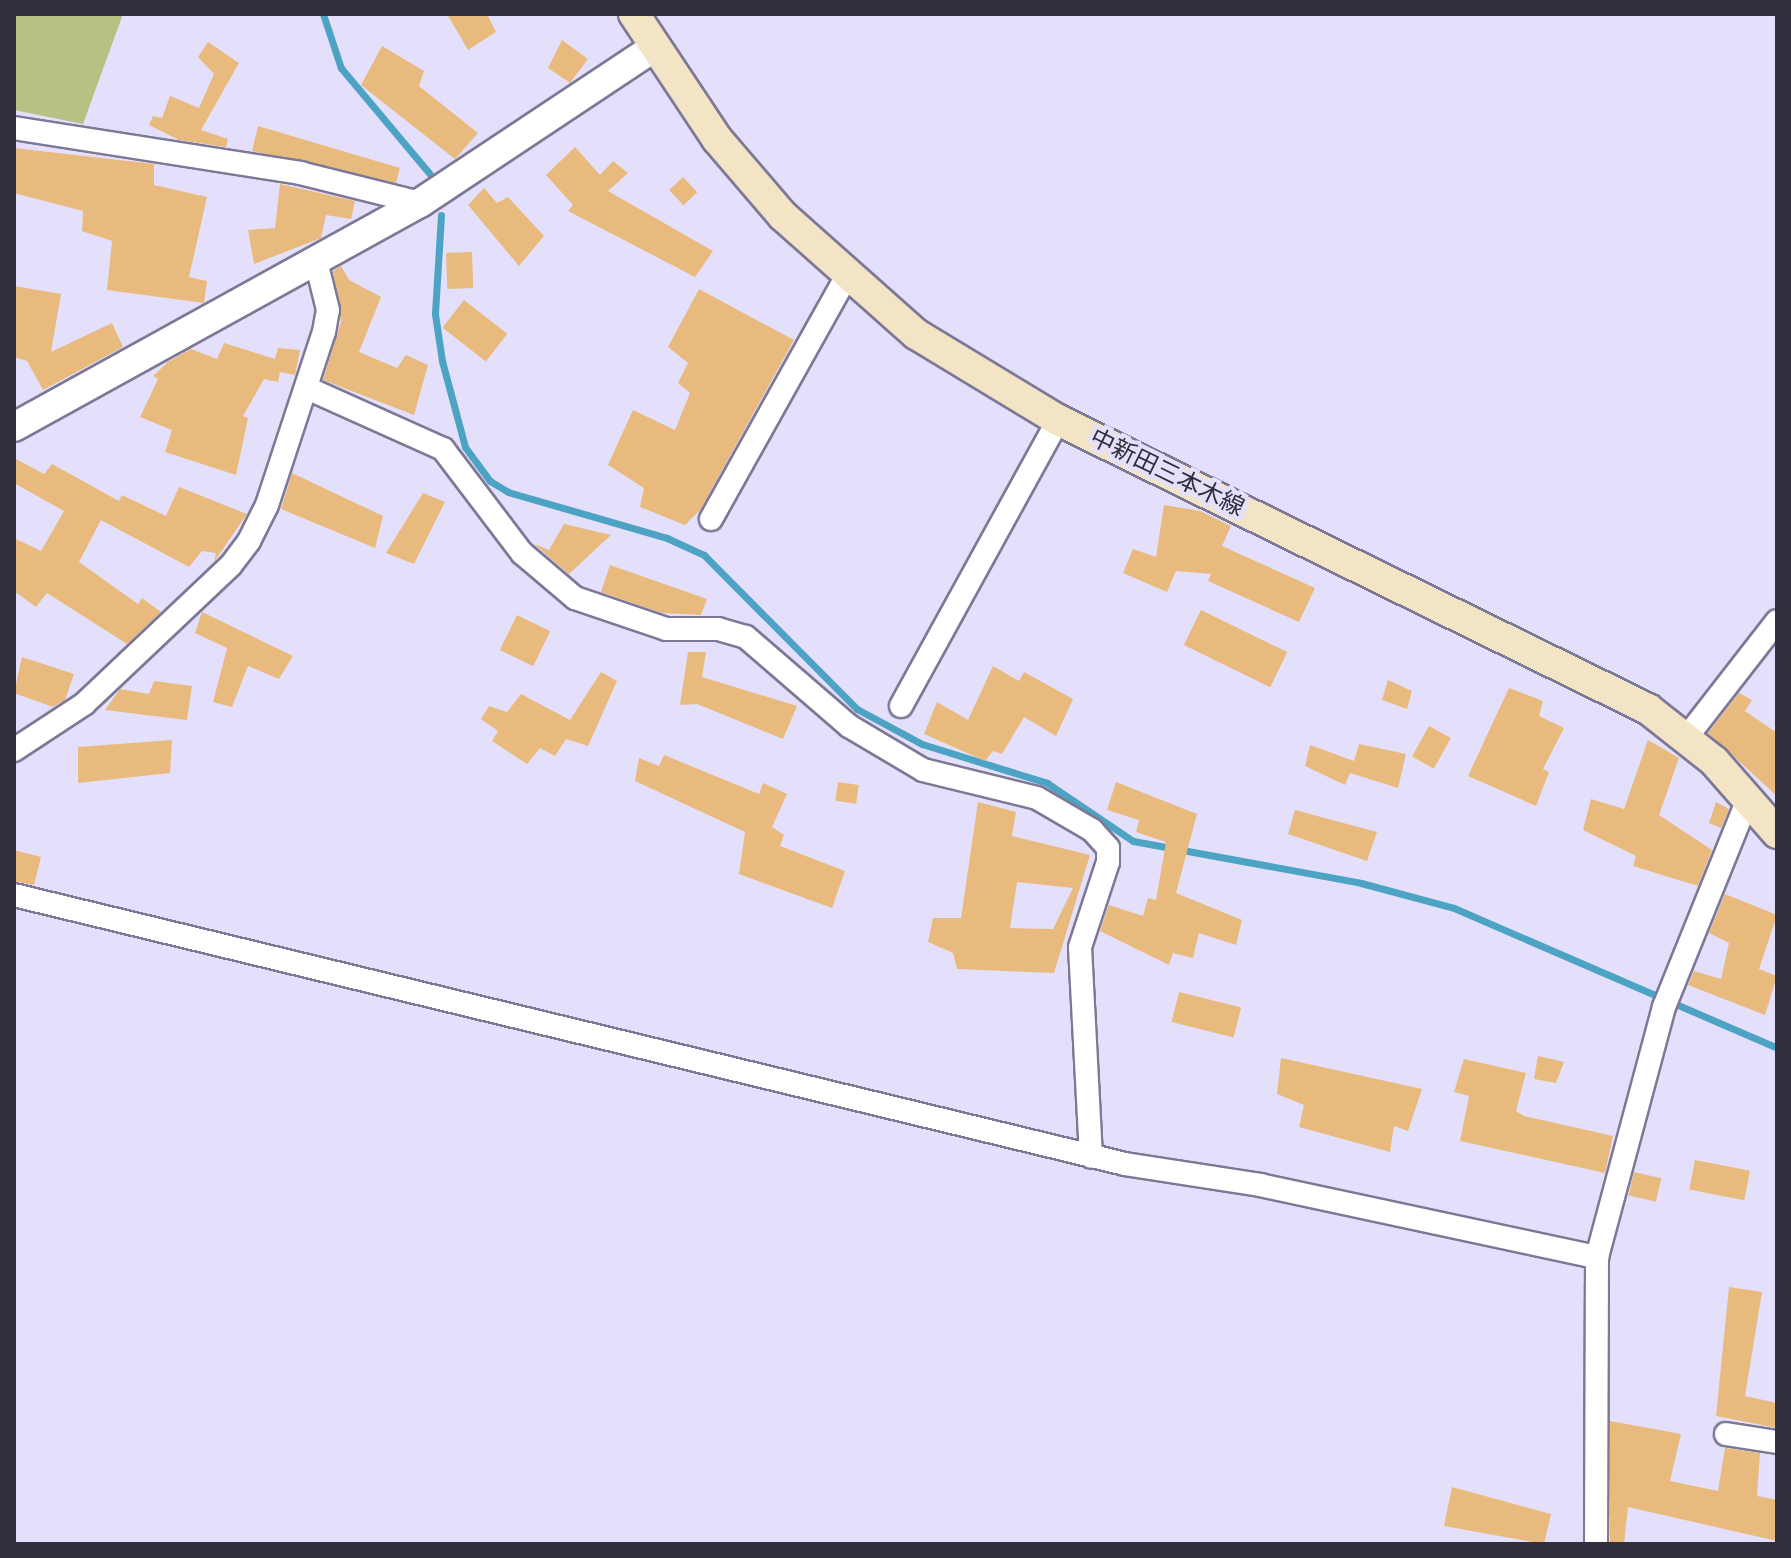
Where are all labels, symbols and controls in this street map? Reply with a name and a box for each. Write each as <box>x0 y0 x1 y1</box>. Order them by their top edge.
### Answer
street label: 中新田三本木線 <box>1085 423 1249 523</box>

